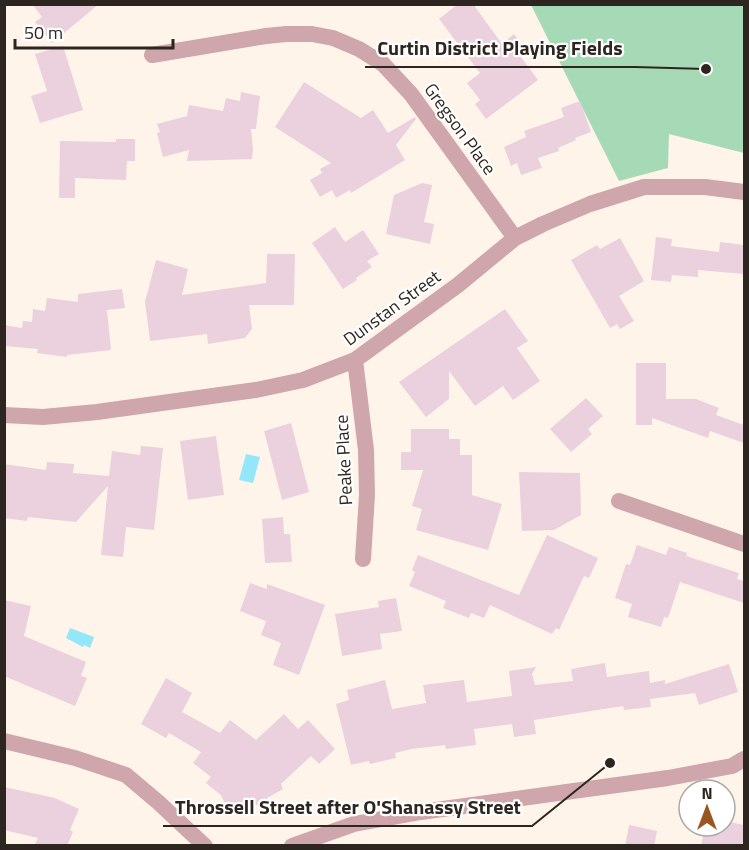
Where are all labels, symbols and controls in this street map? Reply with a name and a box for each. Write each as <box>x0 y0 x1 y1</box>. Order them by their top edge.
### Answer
scale bar <box>15 12 172 50</box>
text: 50 m <box>24 19 63 46</box>
callout: Curtin District Playing Fields <box>365 29 635 67</box>
text: Curtin District Playing Fields <box>377 32 623 63</box>
street label: Gregson Place <box>418 77 503 180</box>
street label: Dunstan Street <box>337 263 447 352</box>
street label: Peake Place <box>328 414 359 506</box>
north arrow <box>677 778 737 838</box>
text: N <box>701 781 713 805</box>
callout: Throssell Street after O'Shanassy Street <box>163 788 532 826</box>
text: Throssell Street after O'Shanassy Street <box>175 791 521 822</box>

